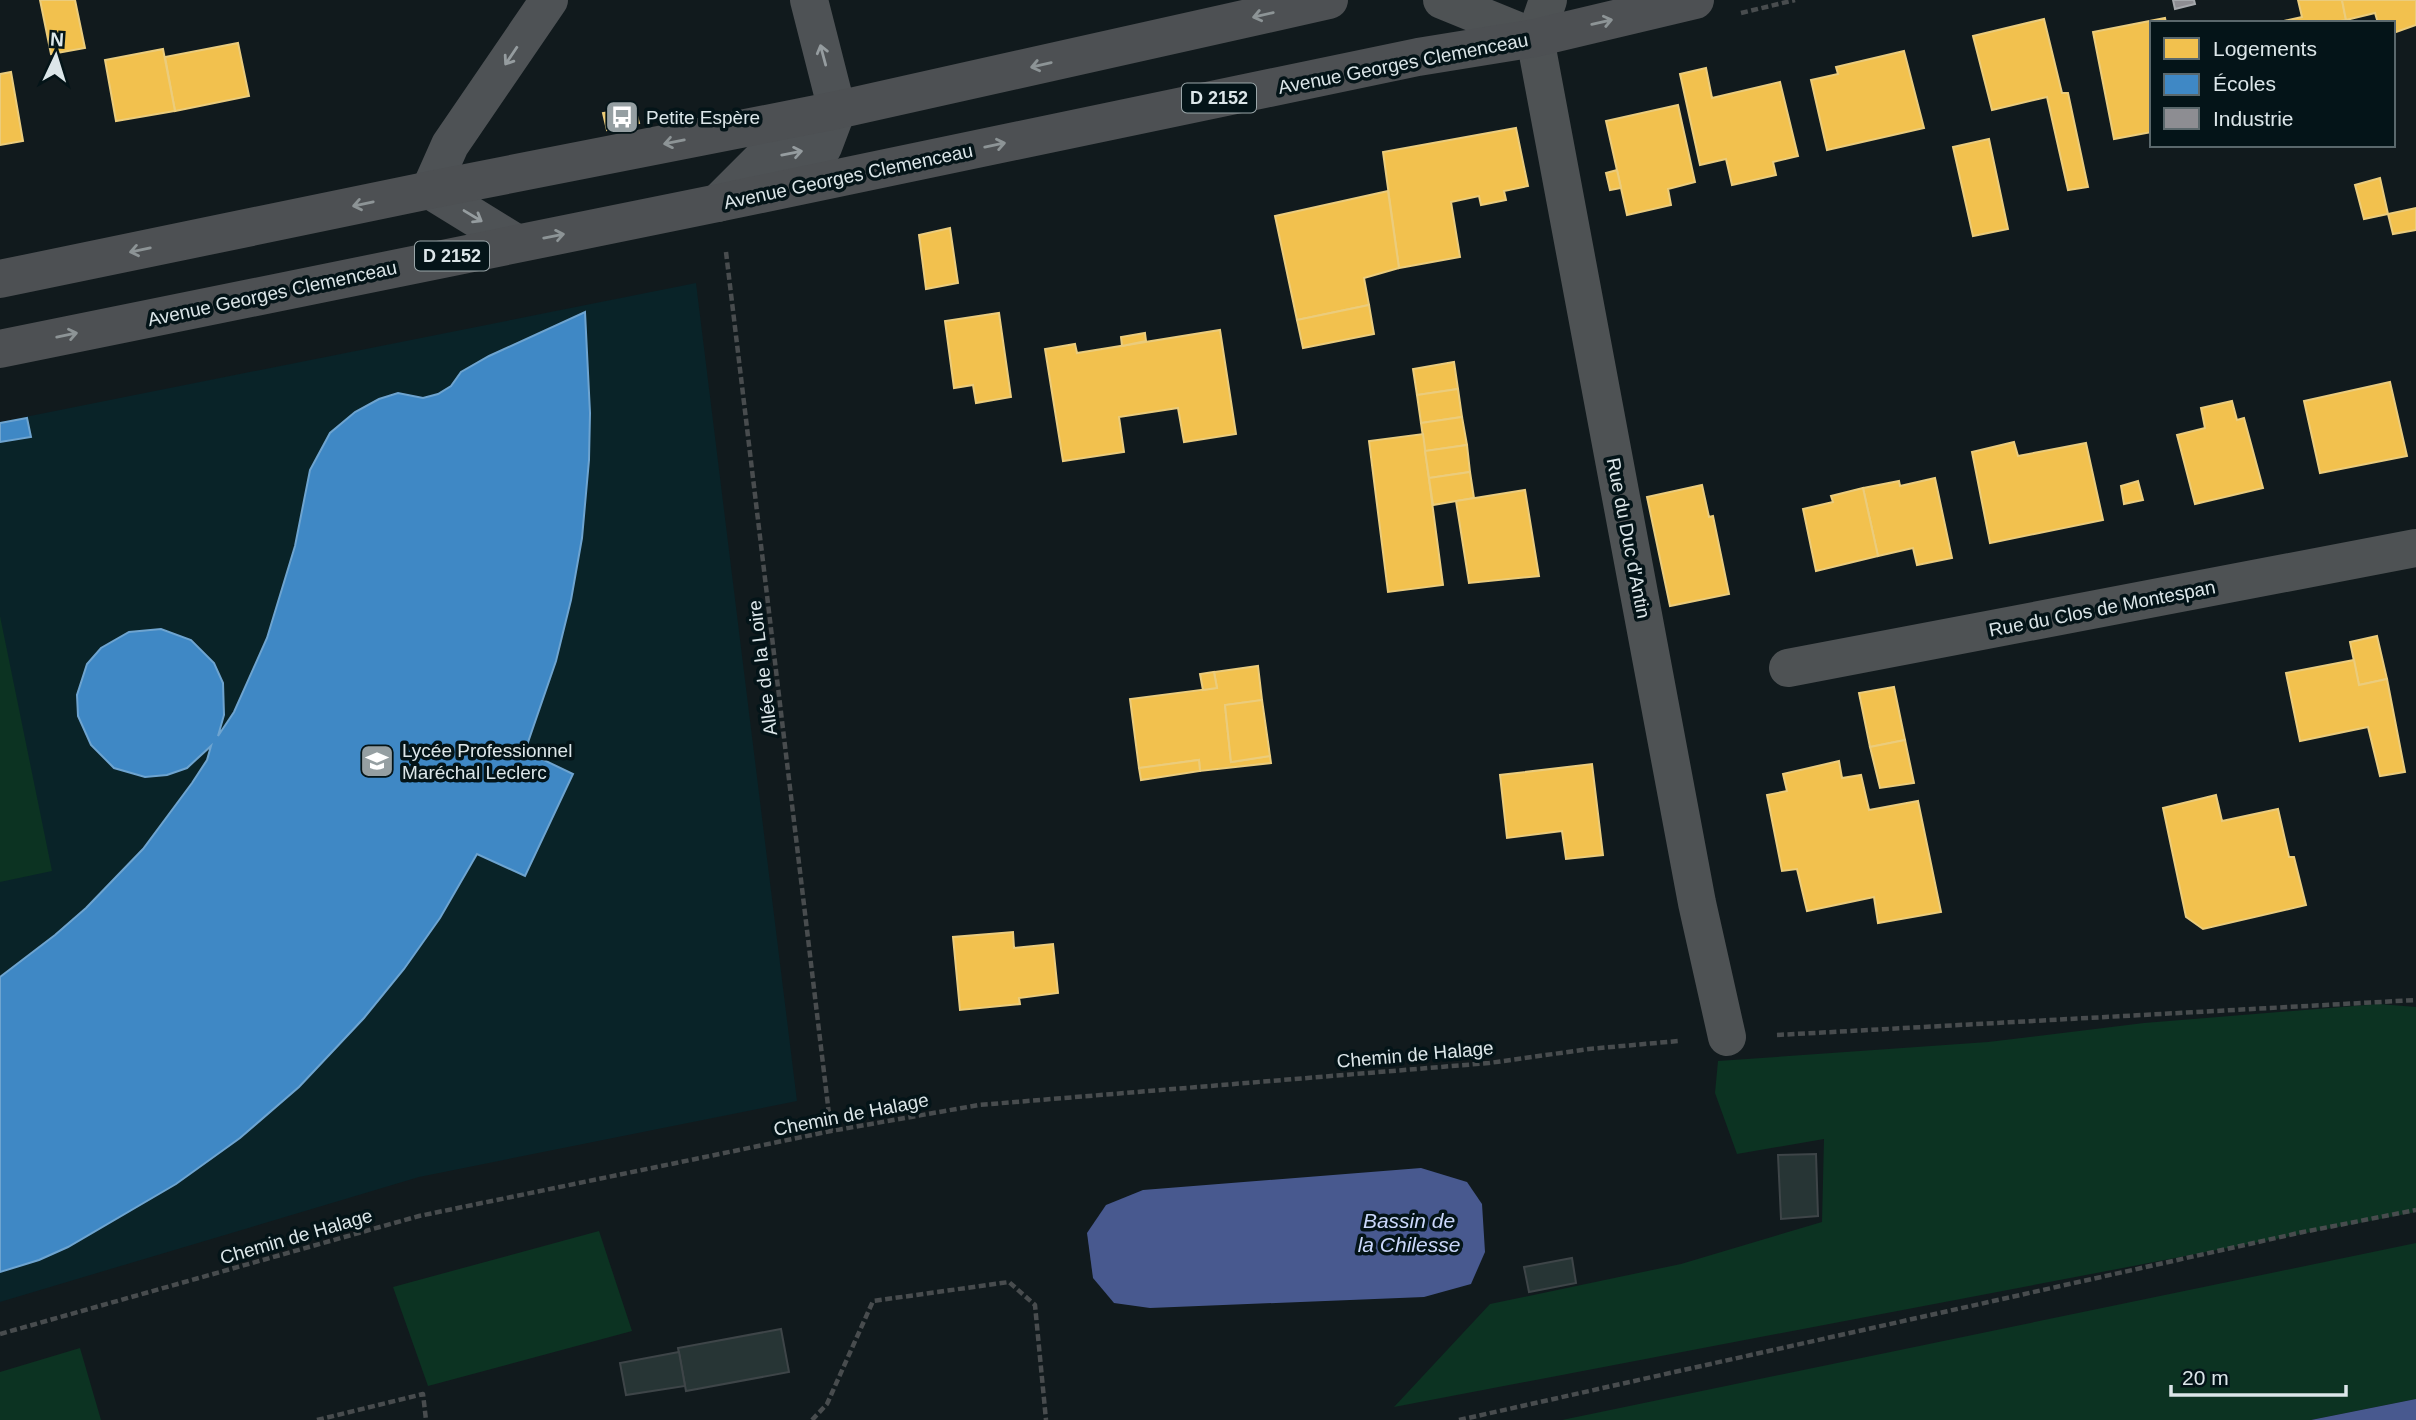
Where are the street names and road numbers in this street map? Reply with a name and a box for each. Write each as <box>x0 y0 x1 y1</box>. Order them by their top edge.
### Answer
street label: Avenue Georges Clemenceau <box>1276 29 1530 98</box>
road number: D 2152 <box>1182 84 1256 113</box>
street label: Avenue Georges Clemenceau <box>722 140 975 213</box>
road number: D 2152 <box>415 242 489 270</box>
street label: Avenue Georges Clemenceau <box>146 257 399 330</box>
street label: Rue du Duc d'Antin <box>1603 456 1654 620</box>
street label: Rue du Clos de Montespan <box>1987 576 2217 641</box>
street label: Allée de la Loire <box>744 599 781 737</box>
street label: Chemin de Halage <box>1336 1037 1494 1072</box>
street label: Chemin de Halage <box>772 1089 930 1140</box>
street label: Chemin de Halage <box>218 1205 375 1268</box>

